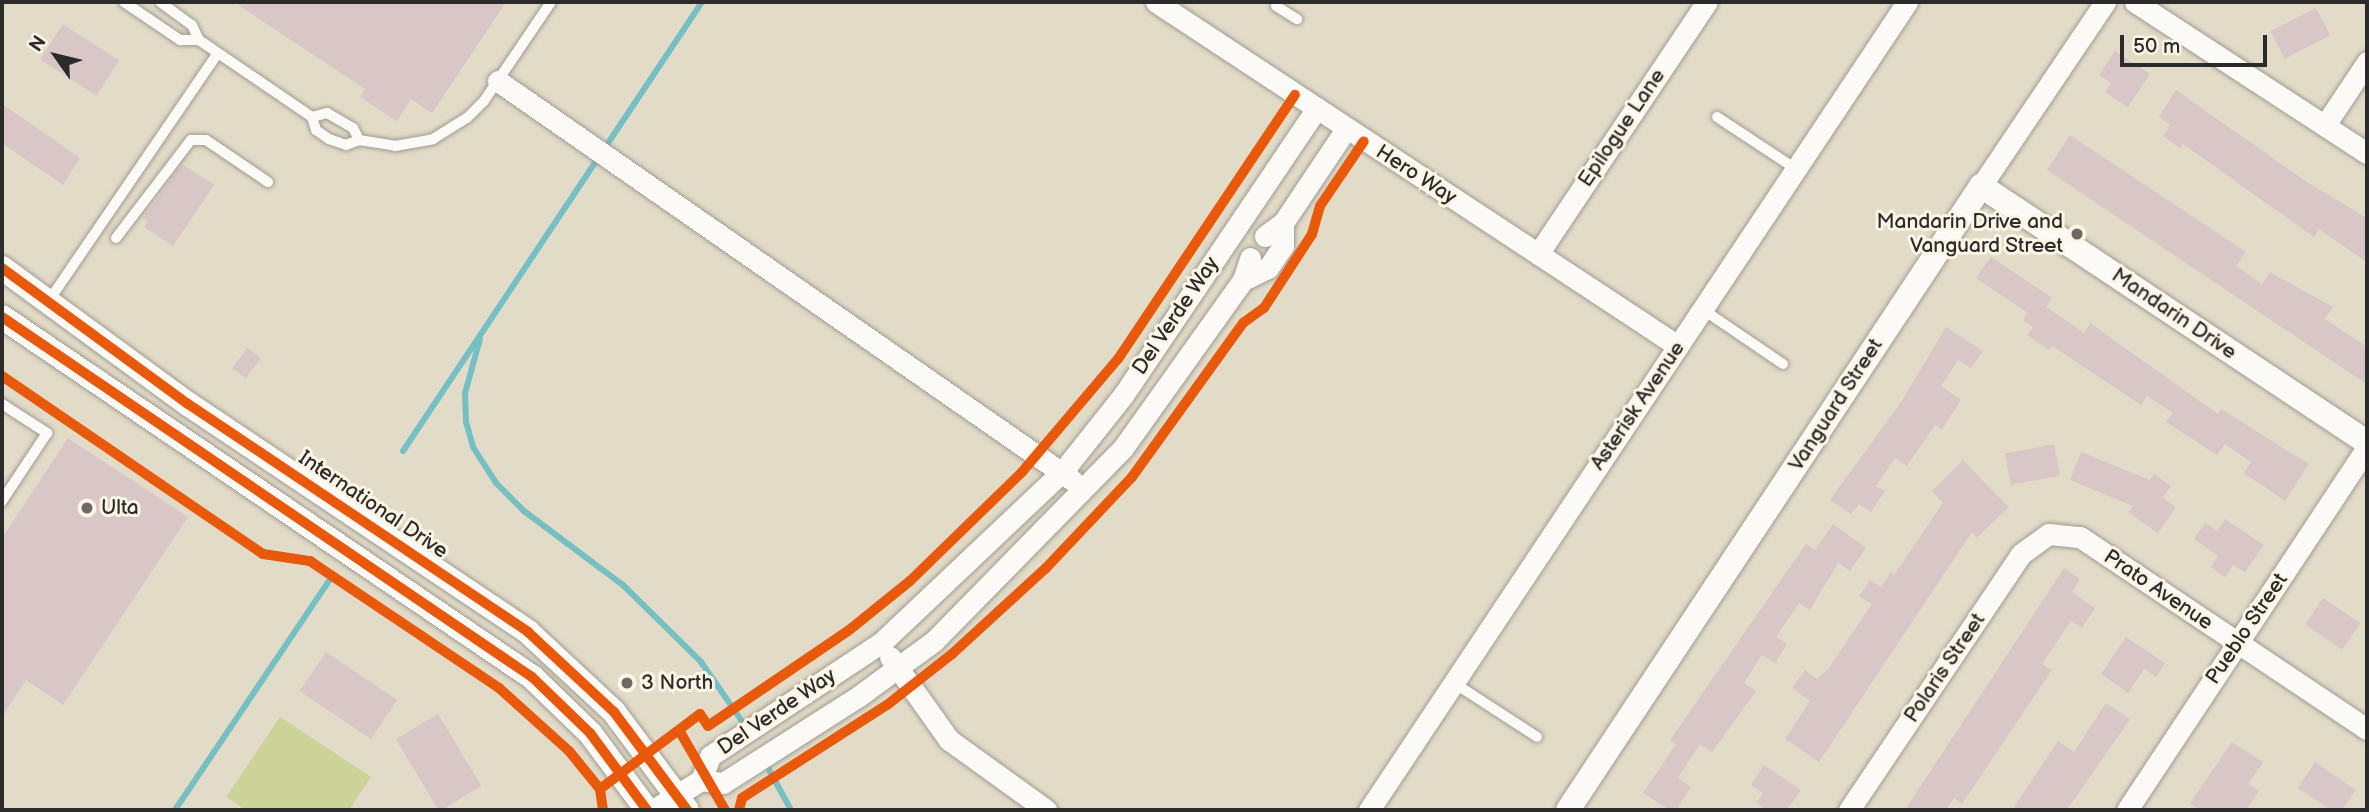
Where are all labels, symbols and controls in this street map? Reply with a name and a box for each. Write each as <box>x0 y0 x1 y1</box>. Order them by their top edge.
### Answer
north arrow <box>21 21 91 91</box>
scale bar <box>2124 21 2271 65</box>
text: N <box>25 32 52 56</box>
text: 50 m <box>2133 34 2180 59</box>
street label: Epilogue Lane <box>1573 64 1671 192</box>
street label: Hero Way <box>1371 139 1461 211</box>
place label: Mandarin Drive and Vanguard Street <box>1876 209 2063 259</box>
marker: Mandarin Drive and Vanguard Street <box>2069 226 2085 242</box>
street label: Del Verde Way <box>1127 252 1225 380</box>
street label: Mandarin Drive <box>2107 263 2241 365</box>
street label: Vanguard Street <box>1784 334 1888 476</box>
street label: Asterisk Avenue <box>1586 337 1690 475</box>
street label: International Drive <box>294 446 452 564</box>
place label: Ulta <box>101 495 139 521</box>
marker: Ulta <box>79 500 95 516</box>
street label: Prato Avenue <box>2099 544 2217 636</box>
street label: Pueblo Street <box>2200 568 2294 690</box>
street label: Polaris Street <box>1899 608 1991 728</box>
street label: Del Verde Way <box>713 663 841 761</box>
place label: 3 North <box>641 670 713 696</box>
marker: 3 North <box>619 675 635 691</box>

